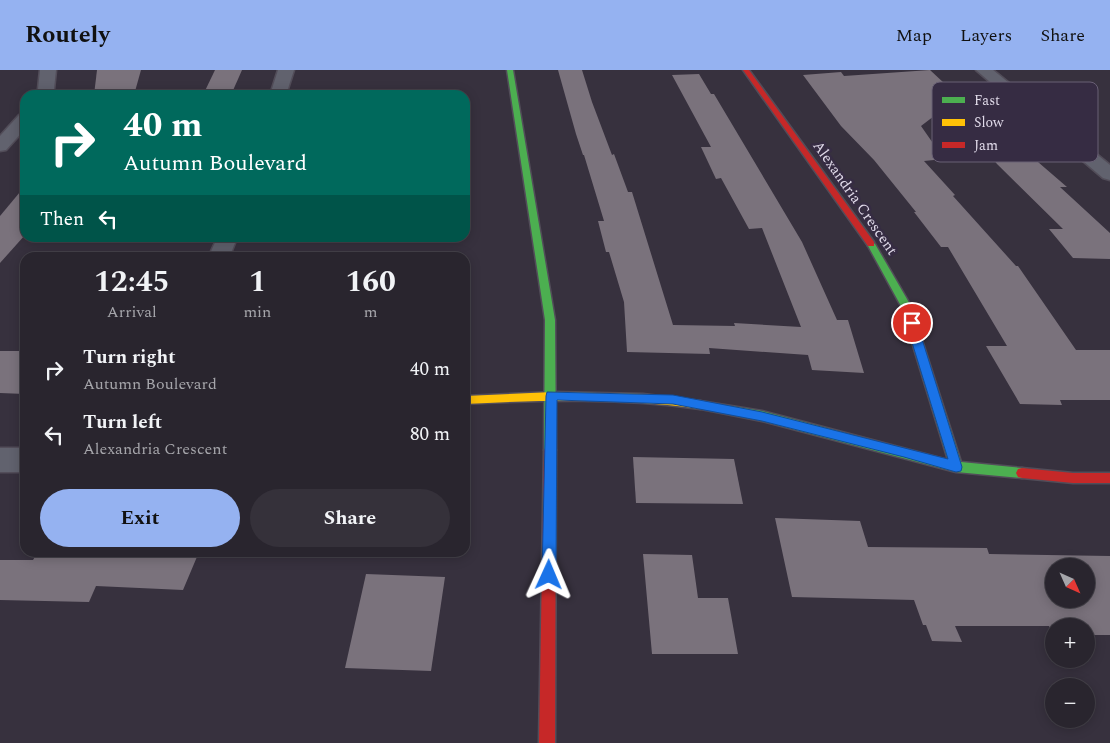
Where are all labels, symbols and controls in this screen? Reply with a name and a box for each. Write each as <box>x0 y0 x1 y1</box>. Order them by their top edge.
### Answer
text: Routely <box>25 17 110 53</box>
text: Map <box>896 22 932 49</box>
text: Layers <box>960 22 1012 49</box>
text: Share <box>1040 22 1085 49</box>
legend <box>932 82 1098 162</box>
text: Fast <box>974 90 1000 111</box>
text: 40 m <box>123 99 203 152</box>
icon: right <box>40 110 105 175</box>
text: Slow <box>974 112 1004 133</box>
text: Jam <box>974 135 998 156</box>
street label: Alexandria Crescent <box>807 136 903 260</box>
text: Autumn Boulevard <box>123 147 307 180</box>
text: Then <box>40 205 84 234</box>
icon: left <box>94 205 122 233</box>
text: 12:45 <box>94 259 169 305</box>
text: 1 <box>249 259 266 305</box>
text: 160 <box>345 259 396 305</box>
text: Arrival <box>107 300 157 324</box>
text: min <box>243 300 271 324</box>
text: m <box>364 300 378 324</box>
pin <box>891 302 933 344</box>
icon: arrive <box>898 309 926 337</box>
text: Turn right <box>83 343 176 372</box>
text: 40 m <box>410 355 450 384</box>
icon: right <box>40 356 68 384</box>
text: Autumn Boulevard <box>83 372 217 396</box>
text: Turn left <box>83 408 162 437</box>
text: 80 m <box>410 420 450 449</box>
icon: left <box>40 421 68 449</box>
text: Alexandria Crescent <box>83 437 227 461</box>
button: Exit <box>40 489 240 547</box>
button: Share <box>250 489 450 547</box>
position arrow <box>522 548 574 600</box>
north arrow <box>1045 558 1095 608</box>
map controls <box>1045 558 1095 728</box>
button: + <box>1045 618 1095 668</box>
button: − <box>1045 678 1095 728</box>

